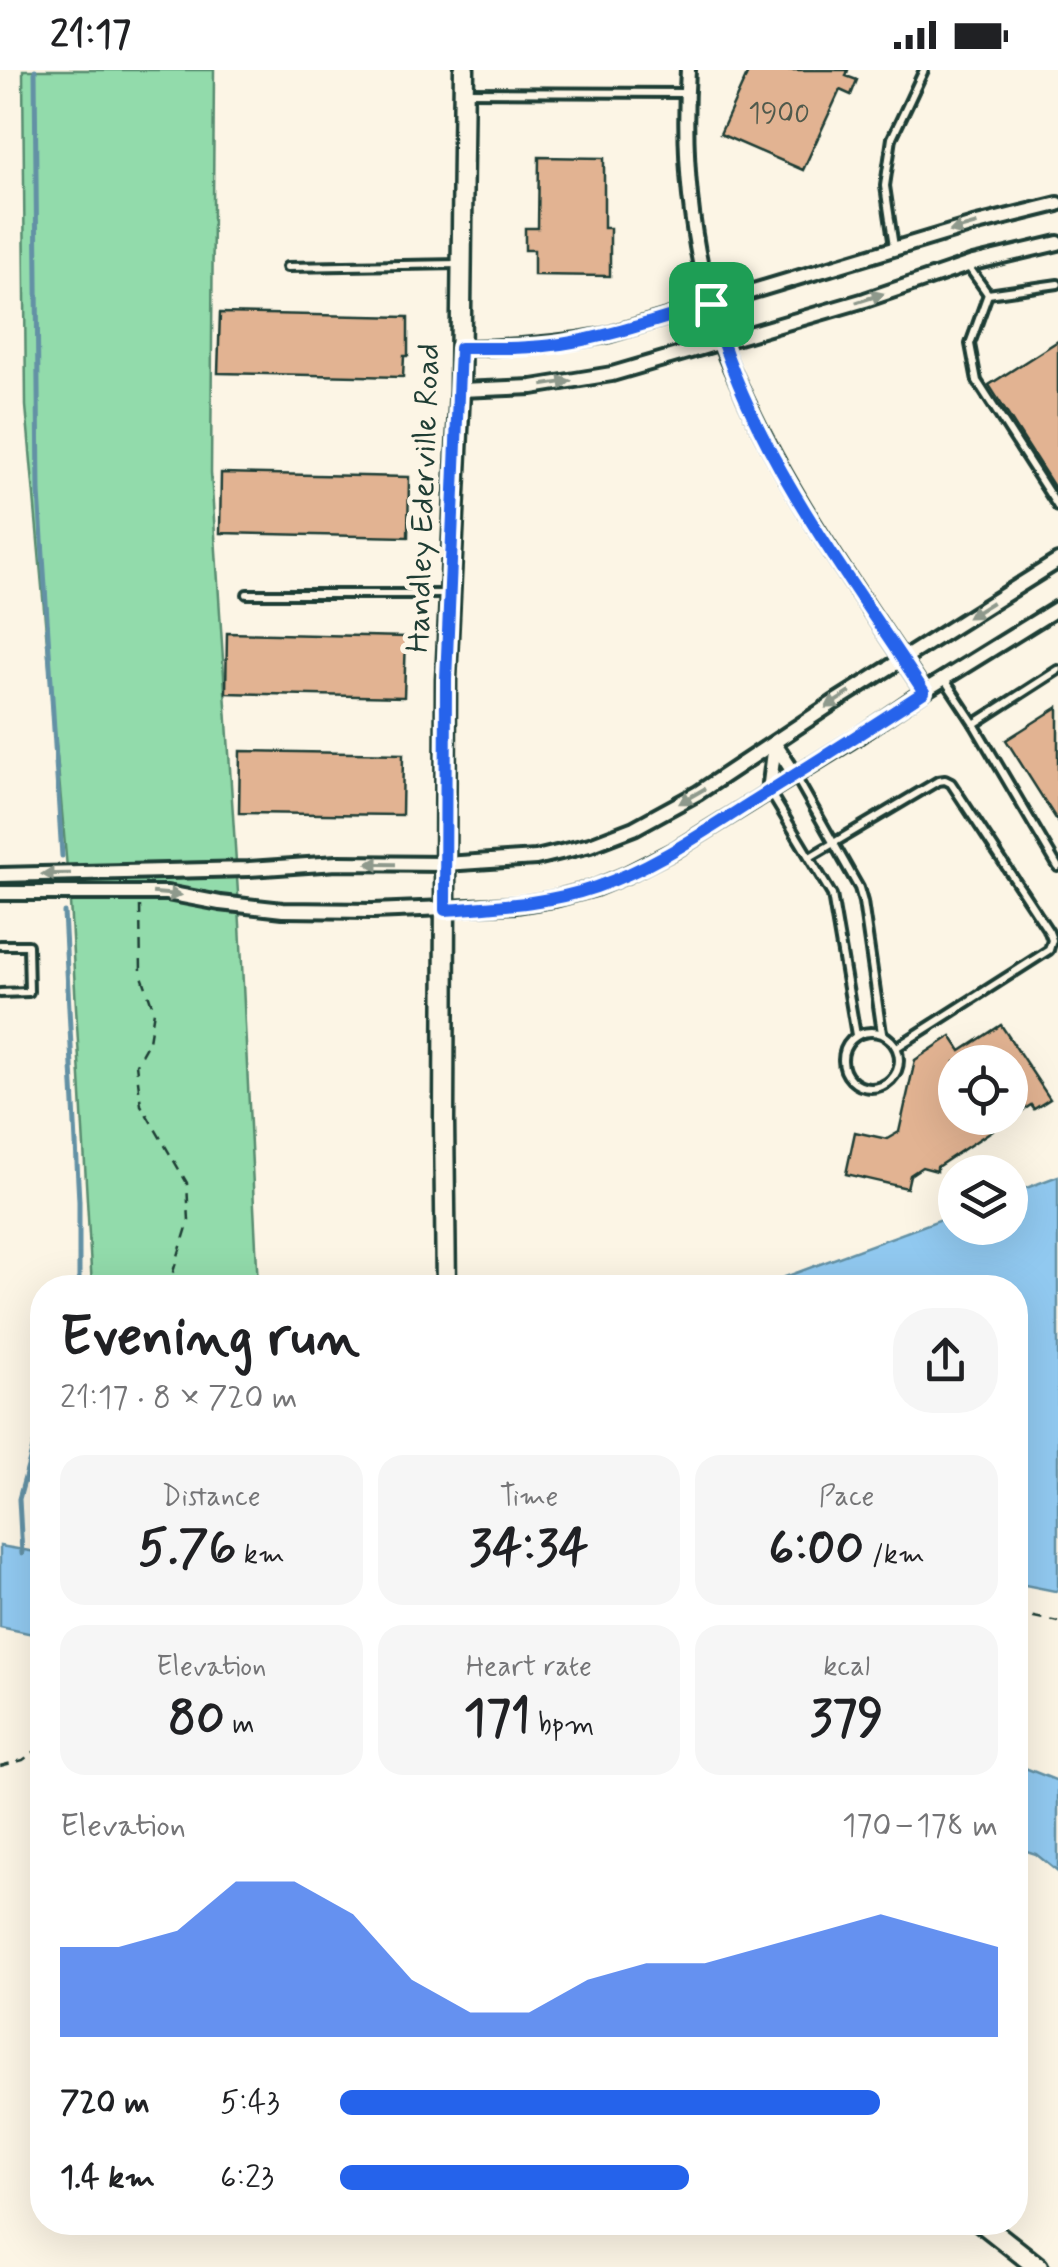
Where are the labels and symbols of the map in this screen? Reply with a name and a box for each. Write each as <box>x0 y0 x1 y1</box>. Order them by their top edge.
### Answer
house number: 1900 <box>748 96 810 133</box>
one-way arrow <box>948 221 978 236</box>
pin <box>669 262 754 347</box>
one-way arrow <box>855 290 886 305</box>
street label: Handley Ederville Road <box>398 343 450 653</box>
one-way arrow <box>541 375 573 390</box>
one-way arrow <box>967 600 994 618</box>
one-way arrow <box>825 691 852 709</box>
one-way arrow <box>678 787 706 804</box>
one-way arrow <box>364 856 396 872</box>
one-way arrow <box>39 866 71 882</box>
one-way arrow <box>152 887 184 903</box>

